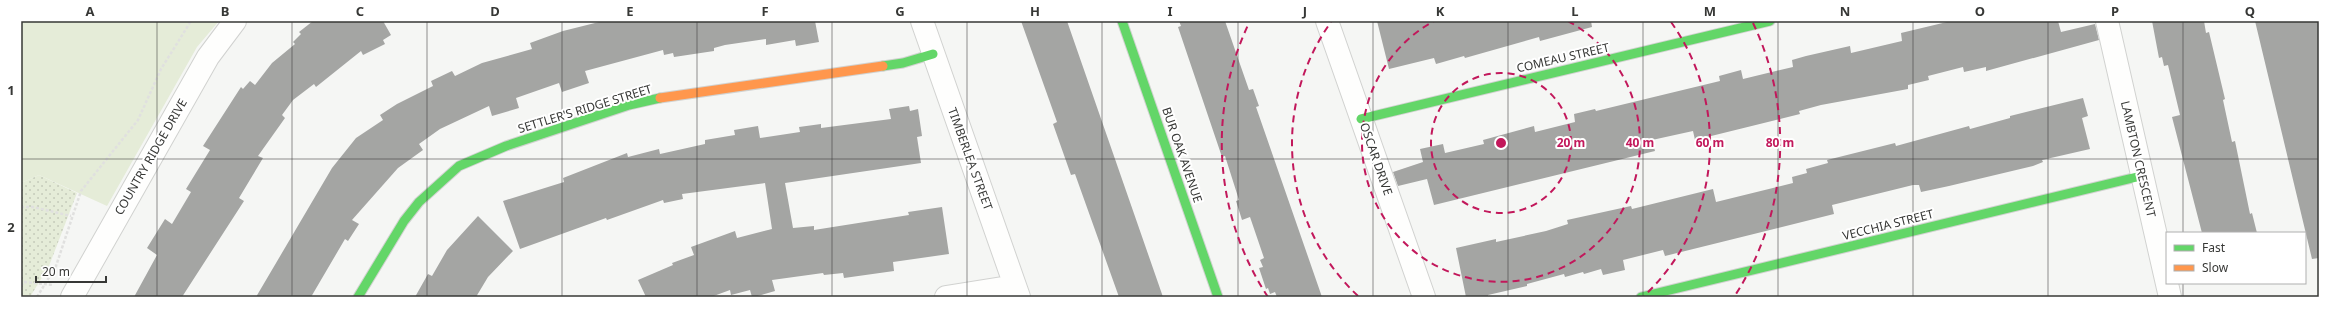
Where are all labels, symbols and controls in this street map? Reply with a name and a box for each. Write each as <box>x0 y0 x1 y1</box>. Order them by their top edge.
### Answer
text: A <box>86 2 95 20</box>
text: B <box>221 2 229 20</box>
text: C <box>356 2 364 20</box>
text: D <box>490 2 500 20</box>
text: E <box>626 2 634 20</box>
text: F <box>761 2 769 20</box>
text: G <box>895 2 905 20</box>
text: H <box>1030 2 1040 20</box>
text: I <box>1167 2 1173 20</box>
text: J <box>1302 2 1307 20</box>
text: K <box>1436 2 1445 20</box>
text: L <box>1571 2 1579 20</box>
text: M <box>1704 2 1716 20</box>
text: N <box>1840 2 1850 20</box>
text: O <box>1975 2 1985 20</box>
text: P <box>2111 2 2119 20</box>
text: Q <box>2245 2 2255 20</box>
street label: COMEAU STREET <box>1515 39 1611 76</box>
street label: SETTLER'S RIDGE STREET <box>516 80 654 137</box>
text: 1 <box>7 81 15 99</box>
street label: COUNTRY RIDGE DRIVE <box>110 95 191 218</box>
street label: LAMBTON CRESCENT <box>2117 99 2160 219</box>
street label: TIMBERLEA STREET <box>944 105 997 213</box>
street label: BUR OAK AVENUE <box>1158 105 1207 205</box>
street label: OSCAR DRIVE <box>1356 120 1397 198</box>
text: 20 m <box>1557 134 1585 151</box>
text: 40 m <box>1626 134 1654 151</box>
text: 60 m <box>1696 134 1724 151</box>
text: 80 m <box>1766 134 1794 151</box>
centre of rings <box>1494 136 1508 150</box>
street label: VECCHIA STREET <box>1841 205 1936 244</box>
text: 2 <box>7 218 15 236</box>
legend <box>2166 232 2306 284</box>
text: Fast <box>2202 239 2226 256</box>
scale bar <box>36 258 106 284</box>
text: Slow <box>2202 259 2229 276</box>
text: 20 m <box>42 263 70 280</box>

